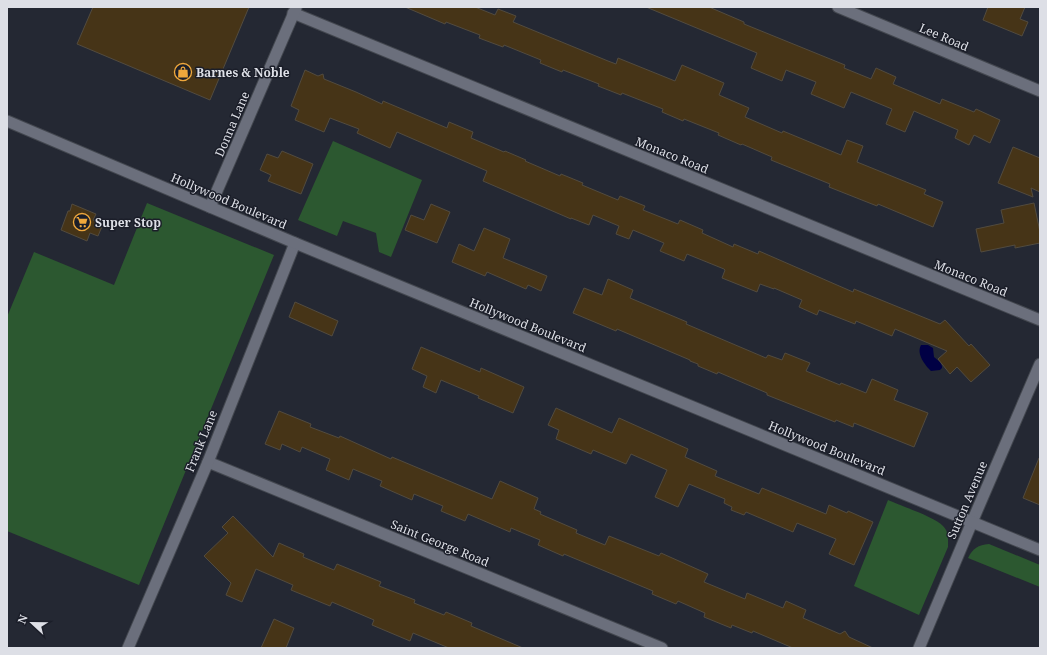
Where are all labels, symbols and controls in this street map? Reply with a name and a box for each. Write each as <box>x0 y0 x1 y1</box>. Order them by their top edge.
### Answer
street label: Lee Road <box>917 19 972 55</box>
shop icon: Barnes & Noble <box>173 62 193 82</box>
place label: Barnes & Noble <box>196 64 290 81</box>
street label: Donna Lane <box>211 89 253 159</box>
street label: Monaco Road <box>633 133 712 178</box>
street label: Hollywood Boulevard <box>168 169 290 233</box>
supermarket icon: Super Stop <box>72 212 92 232</box>
place label: Super Stop <box>95 214 161 231</box>
street label: Monaco Road <box>932 256 1011 301</box>
street label: Hollywood Boulevard <box>467 294 590 356</box>
street label: Frank Lane <box>181 407 221 475</box>
street label: Hollywood Boulevard <box>766 417 889 479</box>
street label: Sutton Avenue <box>943 458 991 542</box>
street label: Saint George Road <box>388 516 492 571</box>
north arrow <box>12 603 52 643</box>
text: N <box>14 612 31 626</box>

